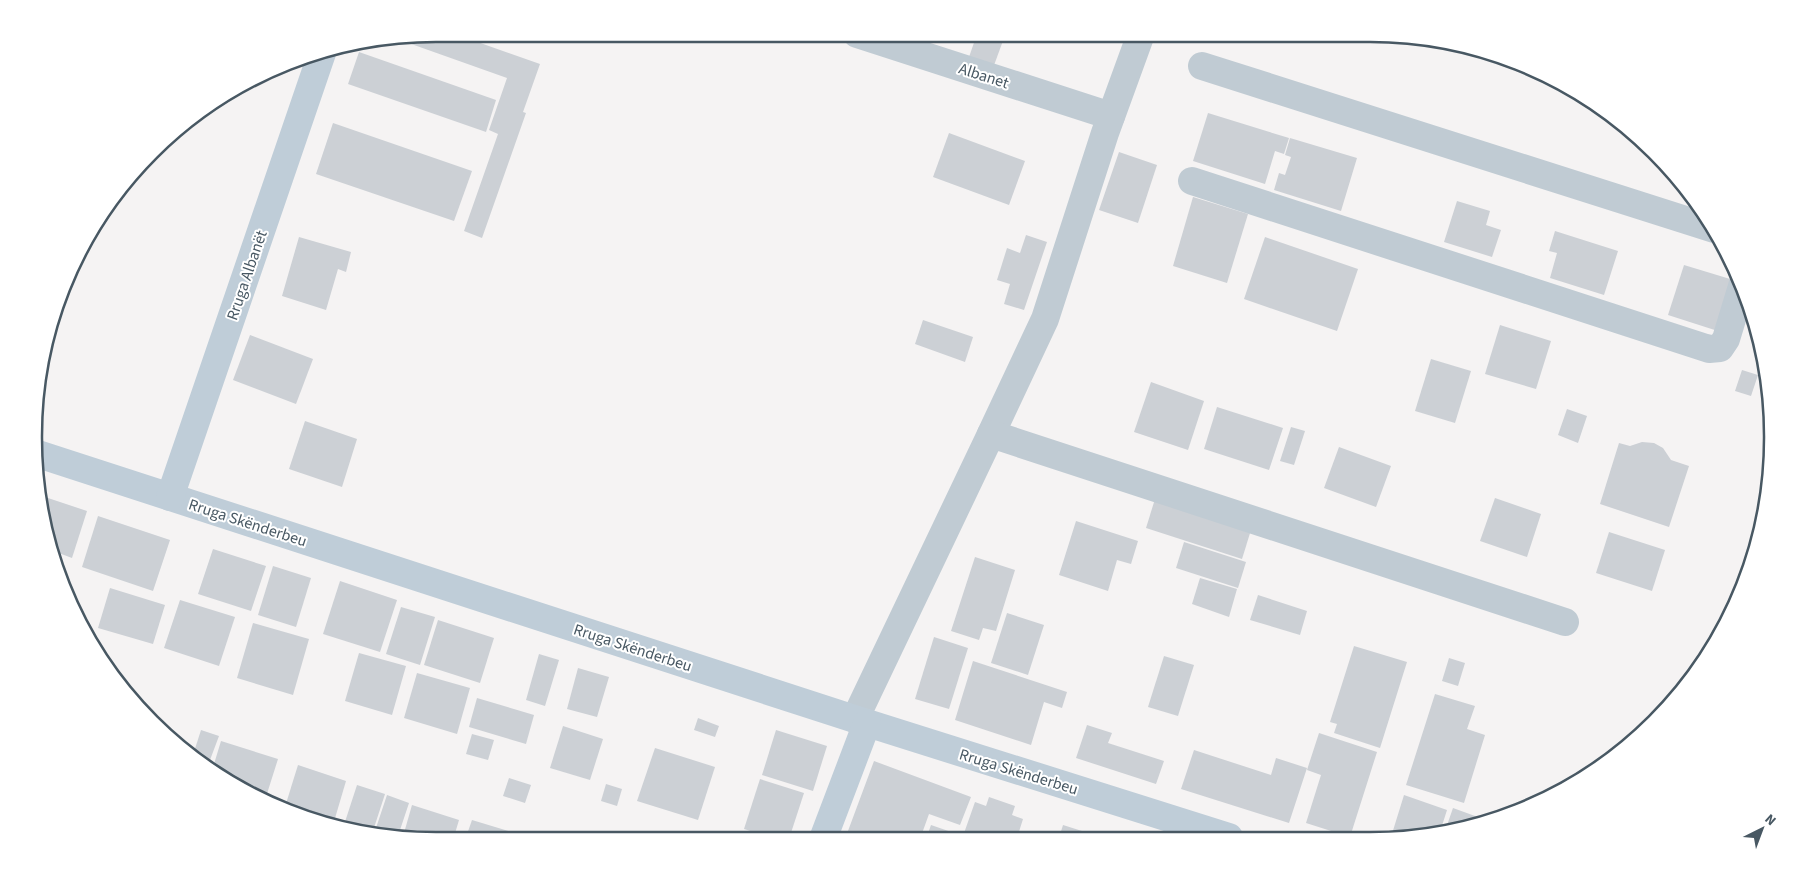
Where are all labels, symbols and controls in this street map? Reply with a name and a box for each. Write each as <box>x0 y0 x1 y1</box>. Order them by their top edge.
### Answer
street label: Albanet <box>956 58 1012 95</box>
street label: Rruga Albanët <box>221 227 273 323</box>
street label: Rruga Skënderbeu <box>186 493 310 552</box>
street label: Rruga Skënderbeu <box>571 618 695 677</box>
street label: Rruga Skënderbeu <box>957 743 1081 800</box>
north arrow <box>1737 804 1787 854</box>
text: N <box>1760 810 1780 831</box>

